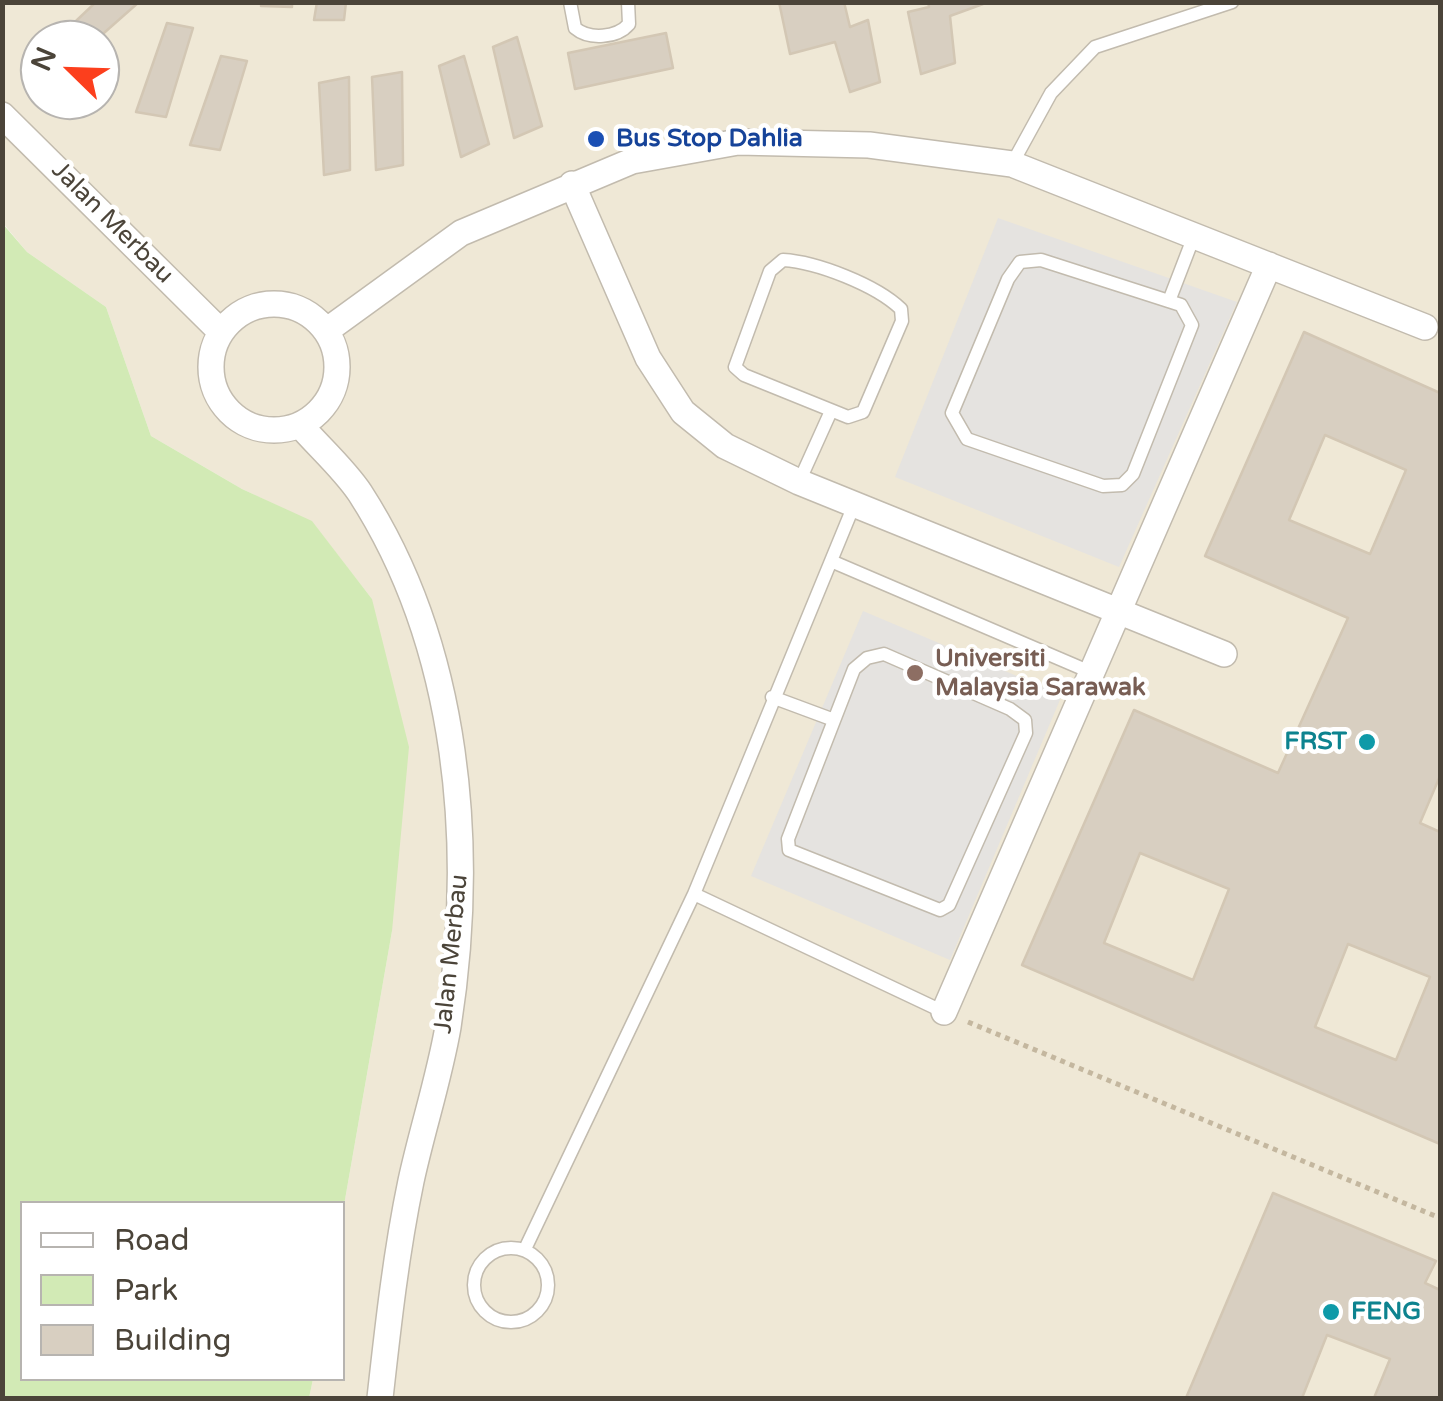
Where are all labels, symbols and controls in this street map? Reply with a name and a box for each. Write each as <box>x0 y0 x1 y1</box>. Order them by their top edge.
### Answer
north arrow <box>20 20 120 120</box>
text: N <box>24 42 64 76</box>
place label: Bus Stop Dahlia <box>616 124 803 154</box>
marker: Bus Stop Dahlia <box>585 128 607 150</box>
street label: Jalan Merbau <box>45 156 179 290</box>
place label: Universiti Malaysia Sarawak <box>935 644 1146 703</box>
marker: Universiti Malaysia Sarawak <box>904 662 926 684</box>
place label: FRST <box>1284 727 1347 757</box>
marker: FRST <box>1356 731 1378 753</box>
street label: Jalan Merbau <box>429 873 475 1035</box>
legend <box>20 1201 345 1381</box>
text: Road <box>114 1222 189 1259</box>
text: Park <box>114 1272 178 1309</box>
place label: FENG <box>1351 1297 1421 1327</box>
marker: FENG <box>1320 1301 1342 1323</box>
text: Building <box>114 1322 231 1359</box>

